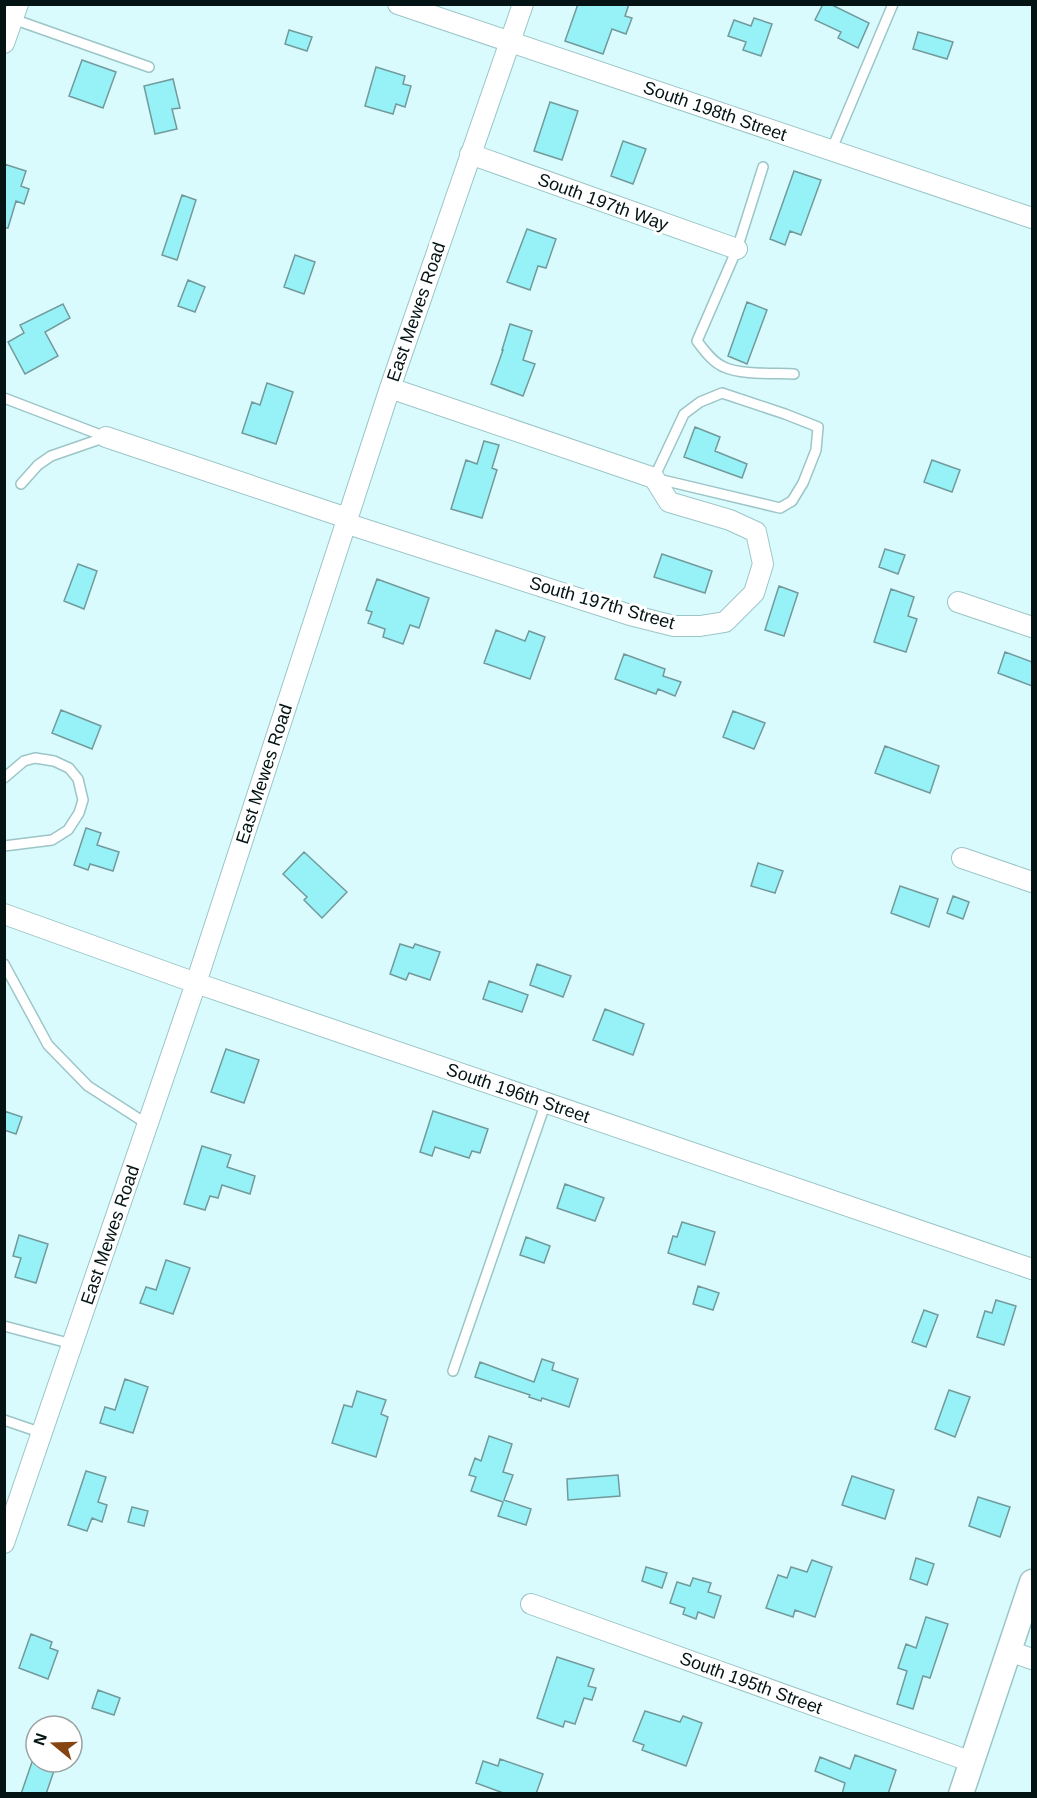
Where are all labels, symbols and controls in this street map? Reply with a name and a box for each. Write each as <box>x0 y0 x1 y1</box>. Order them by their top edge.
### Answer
street label: South 198th Street <box>641 77 789 145</box>
street label: South 197th Way <box>535 169 671 235</box>
street label: East Mewes Road <box>383 240 449 384</box>
street label: South 197th Street <box>527 573 677 633</box>
street label: East Mewes Road <box>232 701 296 847</box>
street label: South 196th Street <box>444 1059 592 1127</box>
street label: East Mewes Road <box>77 1163 143 1307</box>
street label: South 195th Street <box>677 1648 825 1718</box>
north arrow <box>24 1714 84 1774</box>
text: N <box>30 1731 50 1748</box>

